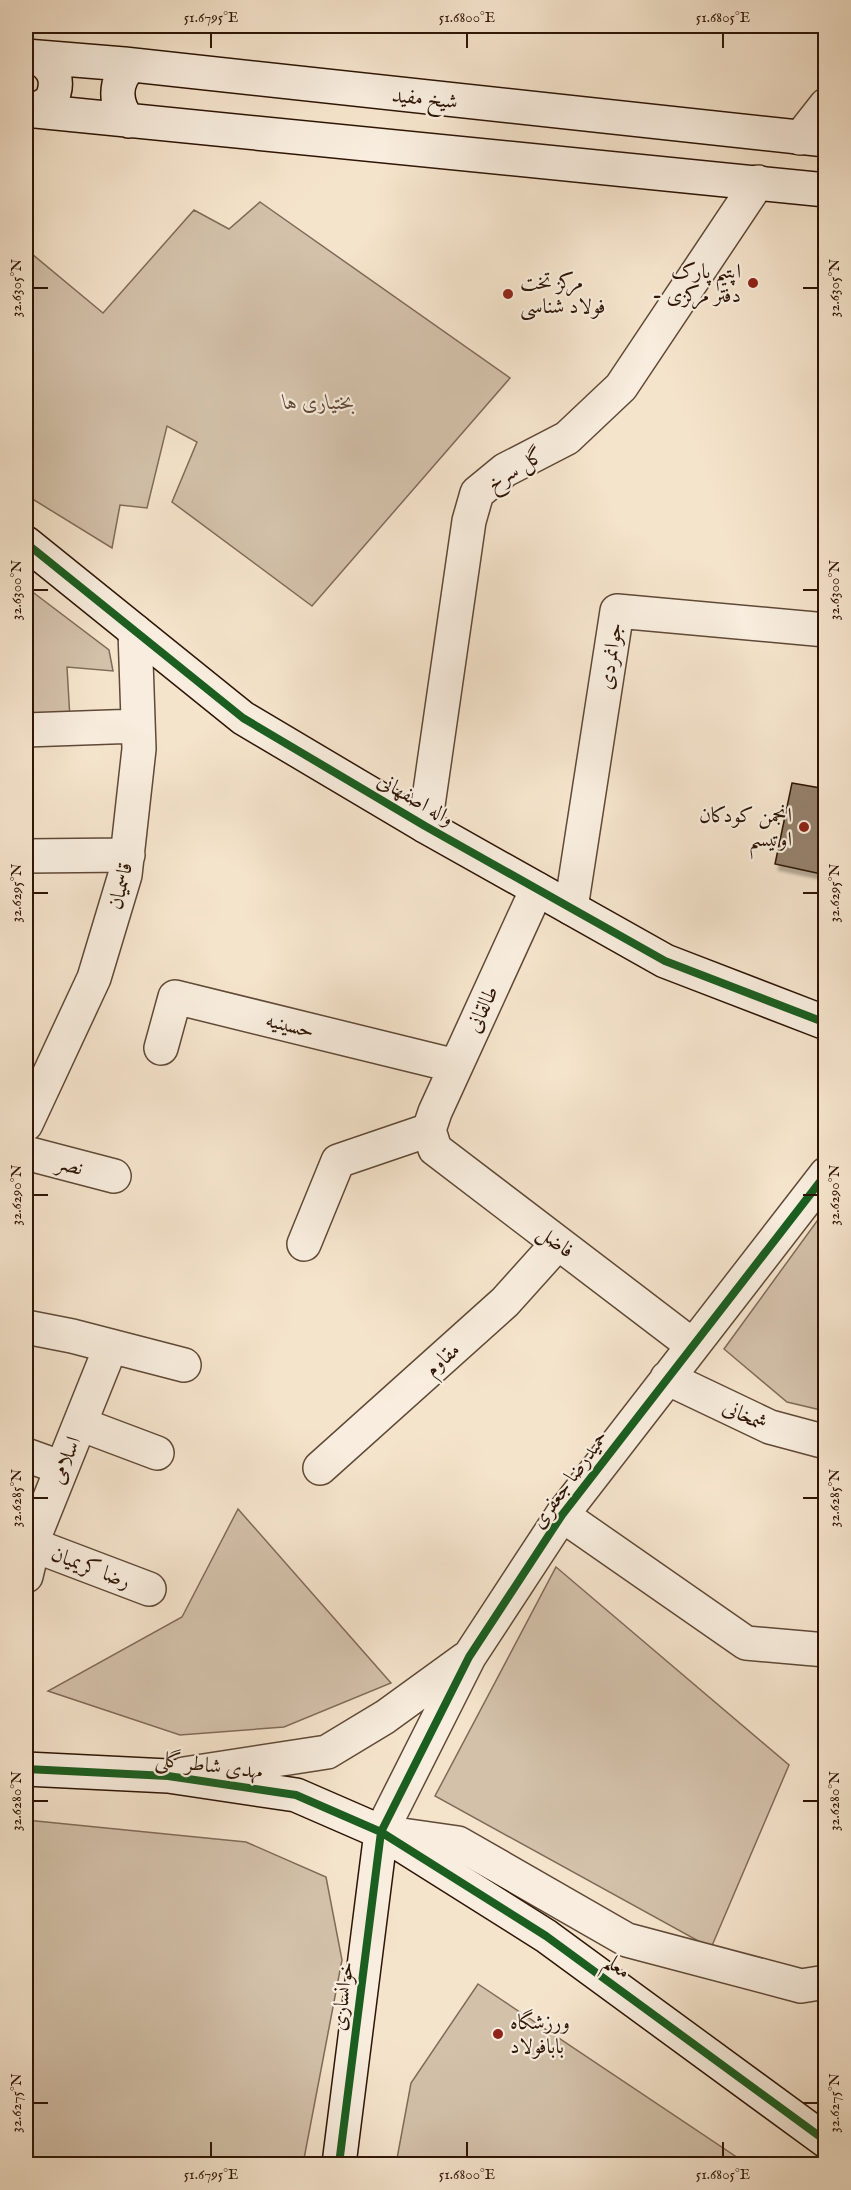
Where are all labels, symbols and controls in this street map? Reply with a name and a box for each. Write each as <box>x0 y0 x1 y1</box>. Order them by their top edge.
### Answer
text: 51.6795°E <box>184 8 238 27</box>
text: 51.6800°E <box>439 8 495 27</box>
text: 51.6805°E <box>696 8 750 27</box>
street label: شیخ مفید <box>390 83 459 120</box>
text: 32.6305°N <box>7 259 26 317</box>
place label: اپتیم پارک - دفتر مرکزی <box>652 259 741 310</box>
text: 32.6305°N <box>825 259 844 317</box>
place label: مرکز تخت فولاد شناسی <box>520 270 605 321</box>
marker: اپتیم پارک - دفتر مرکزی <box>746 276 760 290</box>
marker: مرکز تخت فولاد شناسی <box>501 287 515 301</box>
park label: بختیاری ها <box>281 390 355 417</box>
street label: گل سرخ <box>482 441 551 502</box>
text: 32.6300°N <box>7 560 26 620</box>
text: 32.6300°N <box>825 560 844 620</box>
street label: جوانمردی <box>593 621 630 692</box>
street label: واله اصفهانی <box>372 767 459 833</box>
place label: انجمن کودکان اوتیسم <box>699 803 792 860</box>
marker: انجمن کودکان اوتیسم <box>797 820 811 834</box>
street label: قاسمیان <box>103 860 140 913</box>
text: 32.6295°N <box>7 864 26 922</box>
text: 32.6295°N <box>825 864 844 922</box>
street label: طالقانی <box>461 982 506 1037</box>
street label: حسینیه <box>263 1007 317 1045</box>
street label: نصر <box>52 1150 86 1183</box>
text: 32.6290°N <box>7 1165 26 1225</box>
text: 32.6290°N <box>825 1165 844 1225</box>
street label: فاضل <box>531 1220 579 1265</box>
street label: مقاوم <box>420 1337 468 1385</box>
street label: شمخانی <box>718 1394 771 1438</box>
street label: حمیدرضا جعفری <box>525 1425 615 1534</box>
street label: اسلامی <box>45 1433 88 1488</box>
text: 32.6285°N <box>7 1469 26 1527</box>
text: 32.6285°N <box>825 1469 844 1527</box>
street label: رضا کریمیان <box>47 1541 134 1596</box>
street label: مهدی شاطر گلی <box>153 1746 264 1787</box>
text: 32.6280°N <box>7 1771 26 1831</box>
text: 32.6280°N <box>825 1771 844 1831</box>
street label: معلم <box>595 1949 636 1991</box>
street label: خوانساری <box>326 1960 361 2032</box>
place label: ورزشگاه بابافولاد <box>510 2009 570 2061</box>
marker: ورزشگاه بابافولاد <box>491 2027 505 2041</box>
text: 32.6275°N <box>7 2073 26 2133</box>
text: 32.6275°N <box>825 2073 844 2133</box>
text: 51.6795°E <box>184 2165 238 2184</box>
text: 51.6800°E <box>439 2165 495 2184</box>
text: 51.6805°E <box>696 2165 750 2184</box>

